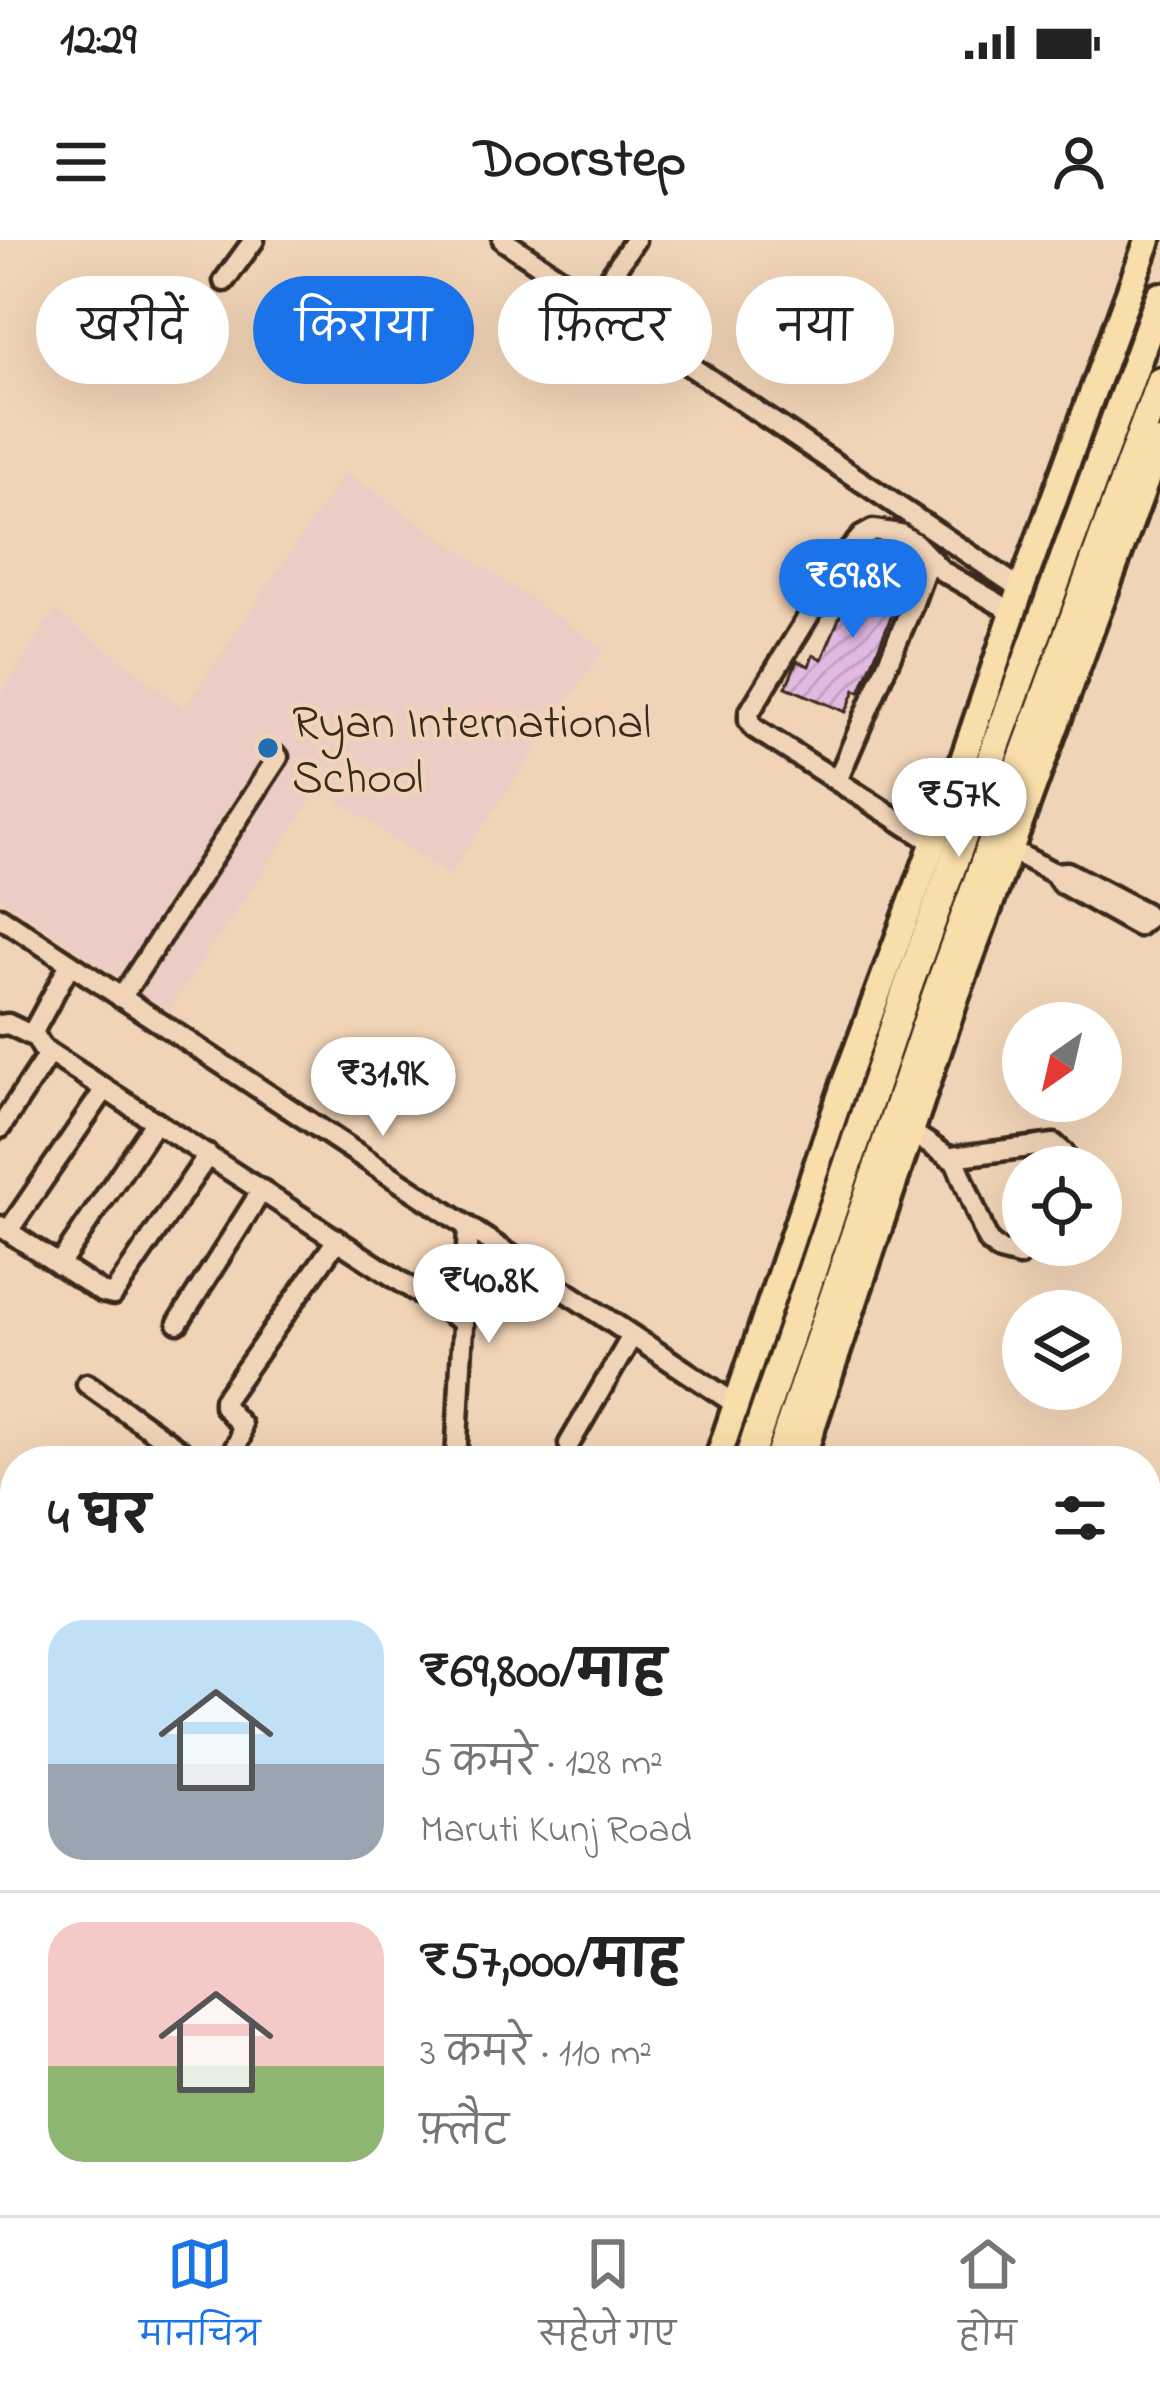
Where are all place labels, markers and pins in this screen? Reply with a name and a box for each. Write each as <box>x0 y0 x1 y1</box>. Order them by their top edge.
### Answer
pin: ₹69.8K <box>755 539 951 641</box>
place label: Ryan International School <box>292 690 651 815</box>
marker: Ryan International School <box>255 735 281 761</box>
pin: ₹57K <box>888 758 1030 860</box>
pin: ₹31.9K <box>285 1037 481 1139</box>
pin: ₹40.8K <box>391 1244 587 1346</box>

